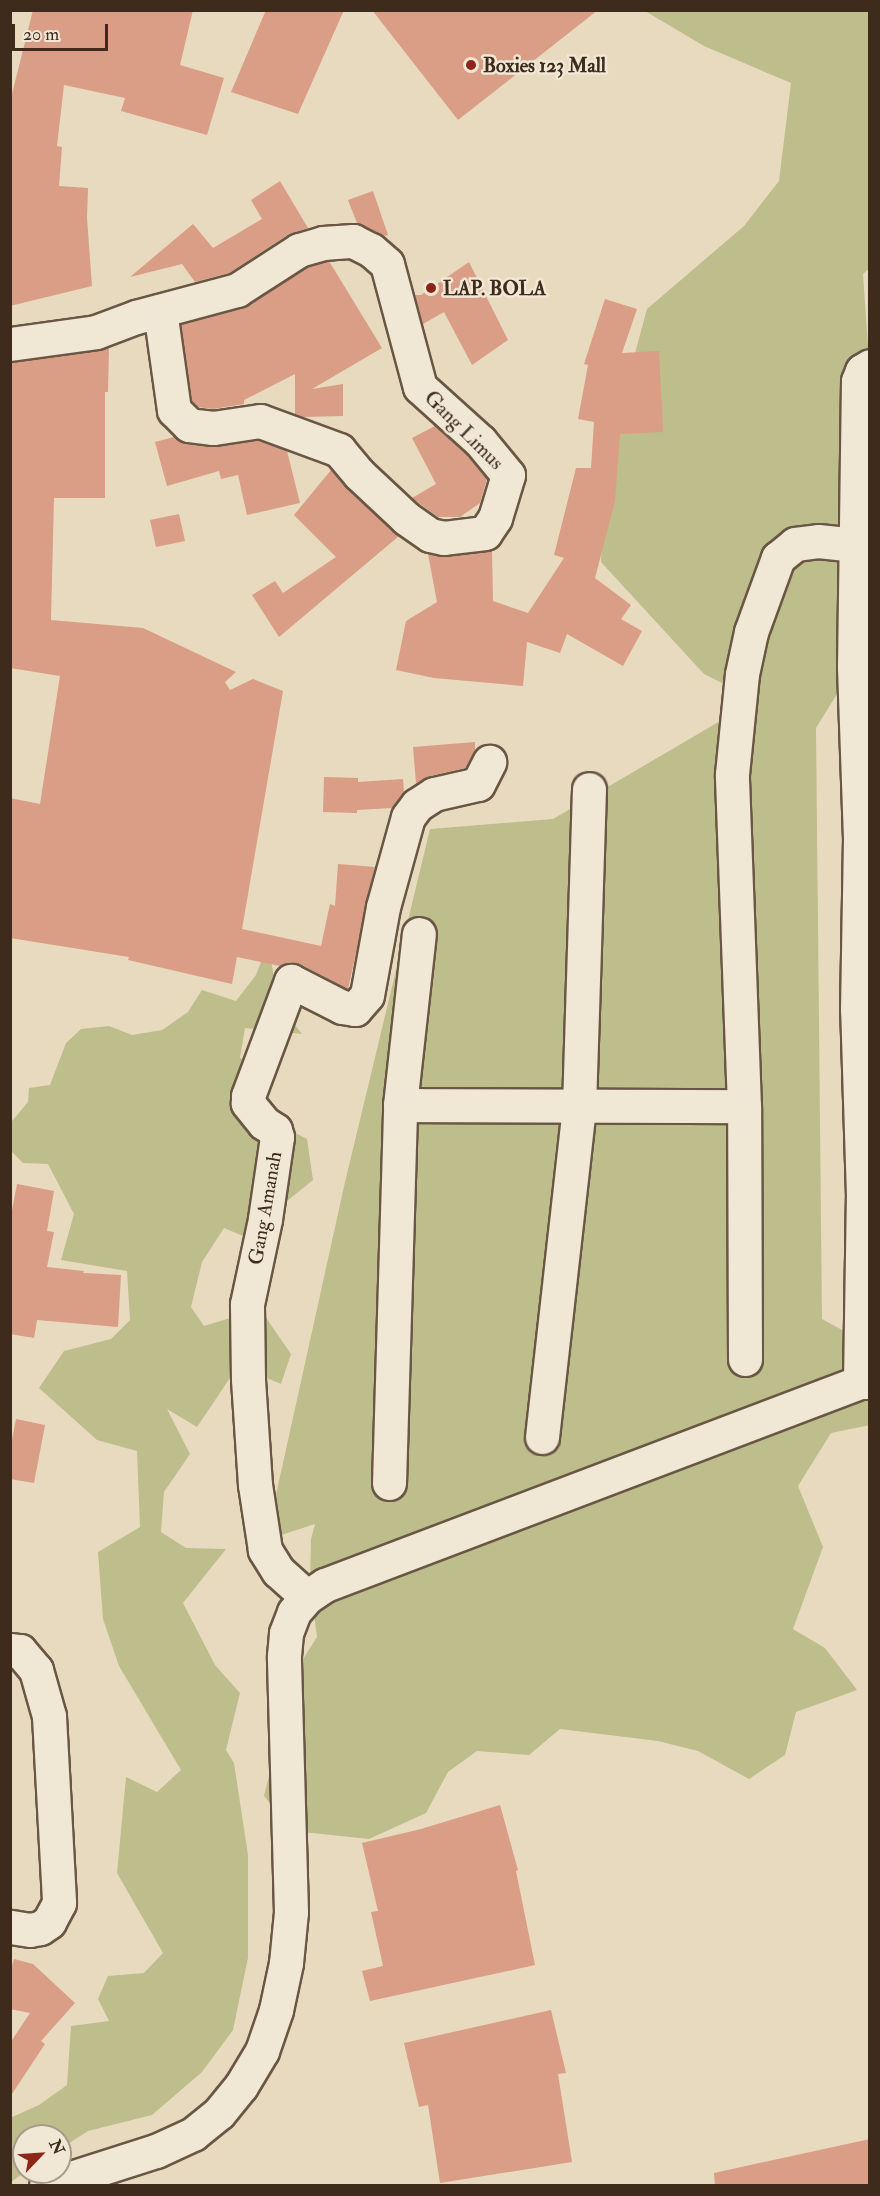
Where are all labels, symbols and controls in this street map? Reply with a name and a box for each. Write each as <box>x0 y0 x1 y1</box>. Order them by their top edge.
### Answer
scale bar <box>15 12 111 50</box>
text: 20 m <box>23 23 59 46</box>
place label: Boxies 123 Mall <box>483 53 606 77</box>
marker: Boxies 123 Mall <box>464 58 478 72</box>
place label: LAP. BOLA <box>443 276 546 300</box>
marker: LAP. BOLA <box>424 281 438 295</box>
street label: Gang Limus <box>420 386 508 474</box>
street label: Gang Amanah <box>243 1149 287 1267</box>
north arrow <box>12 2124 72 2184</box>
text: N <box>44 2137 69 2158</box>

